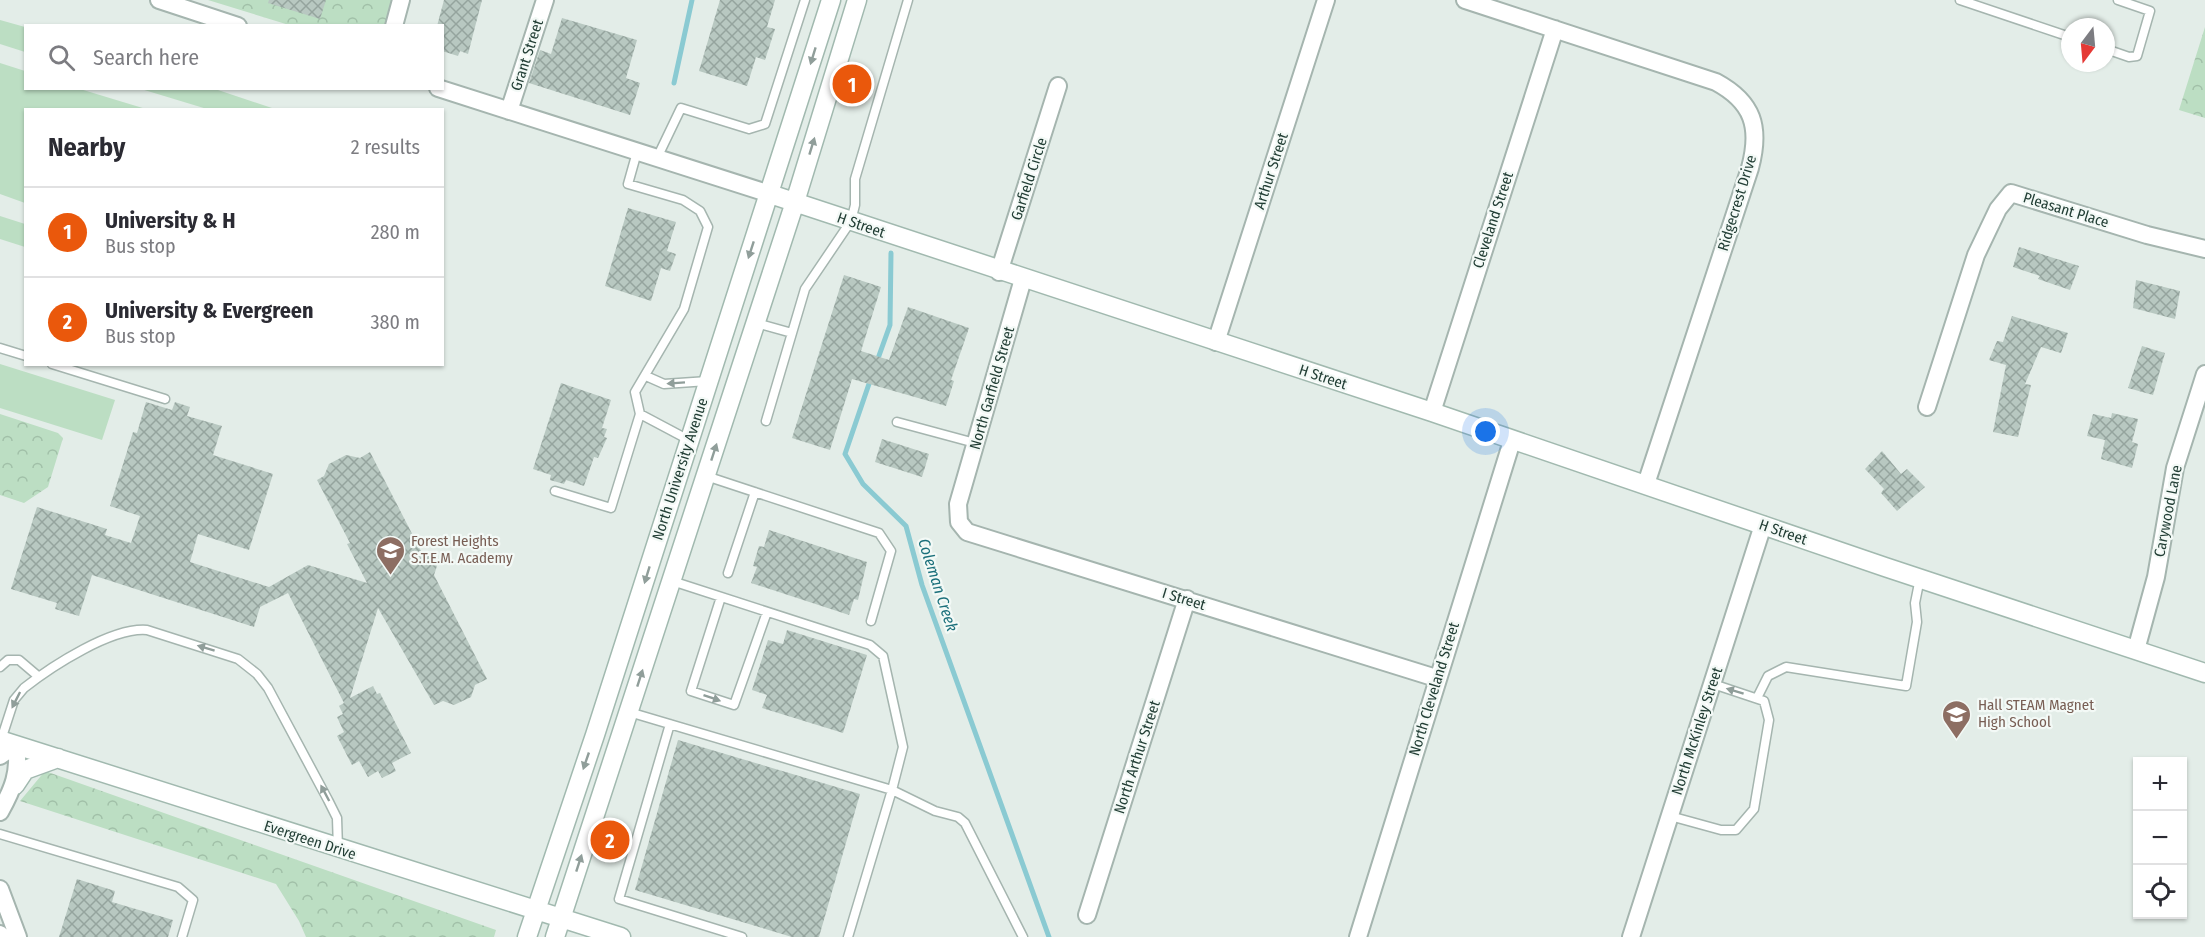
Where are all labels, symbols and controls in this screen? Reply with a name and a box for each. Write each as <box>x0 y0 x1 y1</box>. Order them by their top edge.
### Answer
street label: Grant Street <box>507 17 547 93</box>
north arrow <box>2061 18 2115 72</box>
search box <box>24 24 444 90</box>
icon: search <box>45 41 78 74</box>
text: Search here <box>93 44 199 71</box>
one-way arrow <box>808 47 817 65</box>
pin: 1 <box>832 62 872 106</box>
street label: Arthur Street <box>1250 130 1292 212</box>
text: Nearby <box>48 132 125 163</box>
text: 2 results <box>351 135 420 159</box>
street label: Garfield Circle <box>1007 135 1051 223</box>
one-way arrow <box>808 137 817 155</box>
street label: Ridgecrest Drive <box>1714 153 1760 253</box>
street label: Cleveland Street <box>1469 169 1517 270</box>
street label: Pleasant Place <box>2021 188 2111 232</box>
text: University & H <box>105 207 235 234</box>
street label: H Street <box>835 208 887 242</box>
text: 1 <box>63 220 72 244</box>
text: 280 m <box>371 220 420 244</box>
text: Bus stop <box>105 234 176 258</box>
one-way arrow <box>746 241 756 259</box>
text: University & Evergreen <box>105 297 314 324</box>
text: 2 <box>63 310 72 334</box>
text: 380 m <box>370 310 420 334</box>
text: Bus stop <box>105 324 176 348</box>
street label: North Garfield Street <box>966 324 1018 452</box>
street label: H Street <box>1297 361 1349 393</box>
one-way arrow <box>667 379 686 388</box>
street label: North University Avenue <box>649 396 711 542</box>
your location <box>1471 417 1500 446</box>
one-way arrow <box>710 443 719 461</box>
street label: Carywood Lane <box>2150 464 2186 558</box>
street label: H Street <box>1757 515 1809 549</box>
place label: Forest Heights S.T.E.M. Academy <box>411 532 513 567</box>
school or university icon: Forest Heights S.T.E.M. Academy <box>374 534 406 576</box>
water label: Coleman Creek <box>914 536 962 634</box>
one-way arrow <box>642 566 651 584</box>
street label: I Street <box>1160 584 1208 614</box>
street label: North Cleveland Street <box>1405 620 1463 758</box>
one-way arrow <box>197 643 215 652</box>
street label: North McKinley Street <box>1668 665 1726 797</box>
one-way arrow <box>636 669 645 687</box>
one-way arrow <box>1726 685 1744 695</box>
one-way arrow <box>11 692 20 709</box>
one-way arrow <box>703 694 721 704</box>
place label: Hall STEAM Magnet High School <box>1978 696 2094 731</box>
street label: North Arthur Street <box>1110 698 1164 816</box>
school or university icon: Hall STEAM Magnet High School <box>1941 698 1973 740</box>
one-way arrow <box>581 752 591 770</box>
map controls <box>2133 757 2187 919</box>
button: + <box>2133 757 2187 811</box>
one-way arrow <box>320 785 329 802</box>
button: − <box>2133 811 2187 865</box>
street label: Evergreen Drive <box>262 817 358 863</box>
pin: 2 <box>590 818 630 862</box>
one-way arrow <box>574 854 584 872</box>
button: locate <box>2133 865 2187 919</box>

